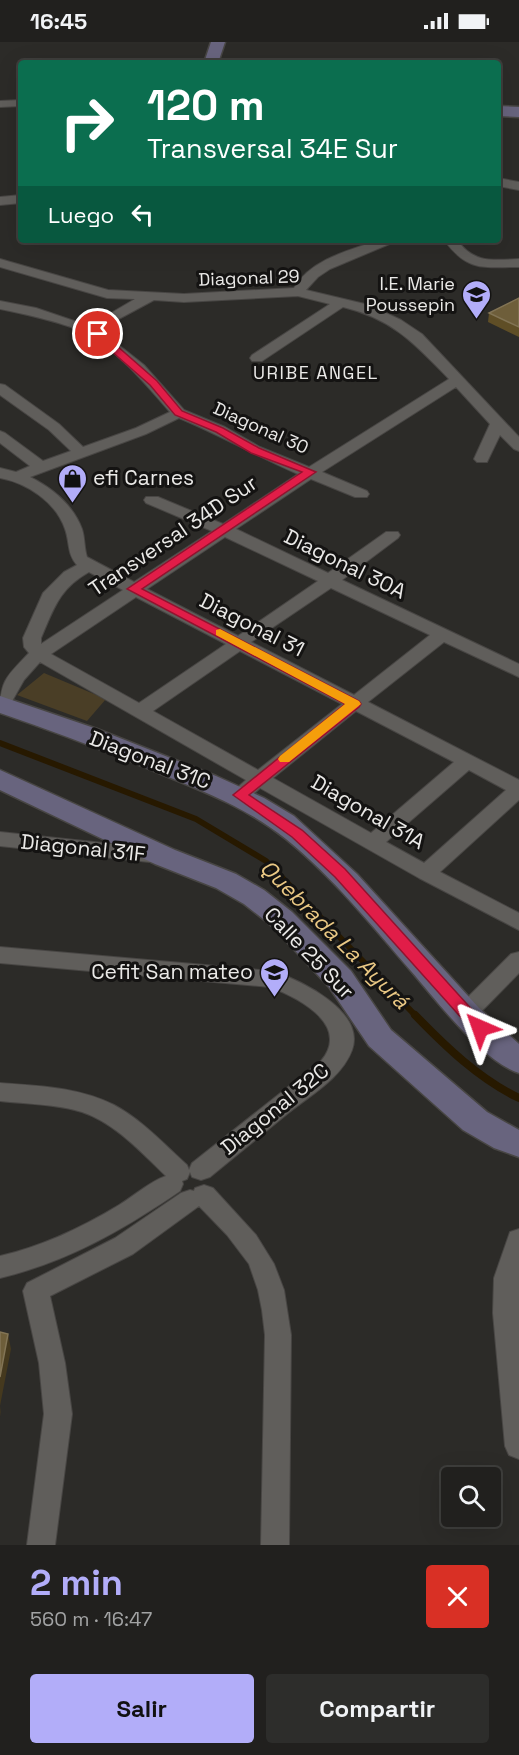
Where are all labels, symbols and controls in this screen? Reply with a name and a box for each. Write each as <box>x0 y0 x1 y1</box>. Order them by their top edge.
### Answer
text: 16:45 <box>30 7 87 35</box>
text: 120 m <box>147 79 265 132</box>
icon: right <box>48 84 126 162</box>
text: Transversal 34E Sur <box>147 131 398 166</box>
icon: left <box>126 198 159 231</box>
text: Luego <box>48 201 114 229</box>
street label: Diagonal 29 <box>198 264 300 291</box>
place label: I.E. Marie Poussepin <box>366 272 455 316</box>
school or university icon: I.E. Marie Poussepin <box>460 278 492 320</box>
pin <box>72 308 123 359</box>
icon: arrive <box>81 317 114 350</box>
district label: URIBE ANGEL <box>253 361 379 384</box>
street label: Diagonal 30 <box>210 396 312 459</box>
shop icon: efi Carnes <box>56 462 88 504</box>
place label: efi Carnes <box>93 464 194 491</box>
street label: Transversal 34D Sur <box>83 469 262 602</box>
street label: Diagonal 30A <box>280 522 411 605</box>
street label: Diagonal 31 <box>195 587 309 662</box>
street label: Diagonal 31C <box>86 724 215 795</box>
street label: Diagonal 31A <box>306 768 430 855</box>
street label: Diagonal 31F <box>19 828 147 867</box>
water label: Quebrada La Ayurá <box>255 854 416 1015</box>
street label: Calle 25 Sur <box>259 901 360 1005</box>
school or university icon: Cefit San mateo <box>258 956 290 998</box>
place label: Cefit San mateo <box>91 958 253 985</box>
position arrow <box>448 996 512 1060</box>
street label: Diagonal 32C <box>215 1057 334 1161</box>
map controls <box>441 1467 501 1527</box>
button: search <box>441 1467 501 1527</box>
text: 2 min <box>30 1560 123 1606</box>
button: close <box>426 1565 489 1628</box>
text: 560 m · 16:47 <box>30 1606 152 1632</box>
button: Salir <box>30 1674 254 1743</box>
button: Compartir <box>266 1674 489 1743</box>

